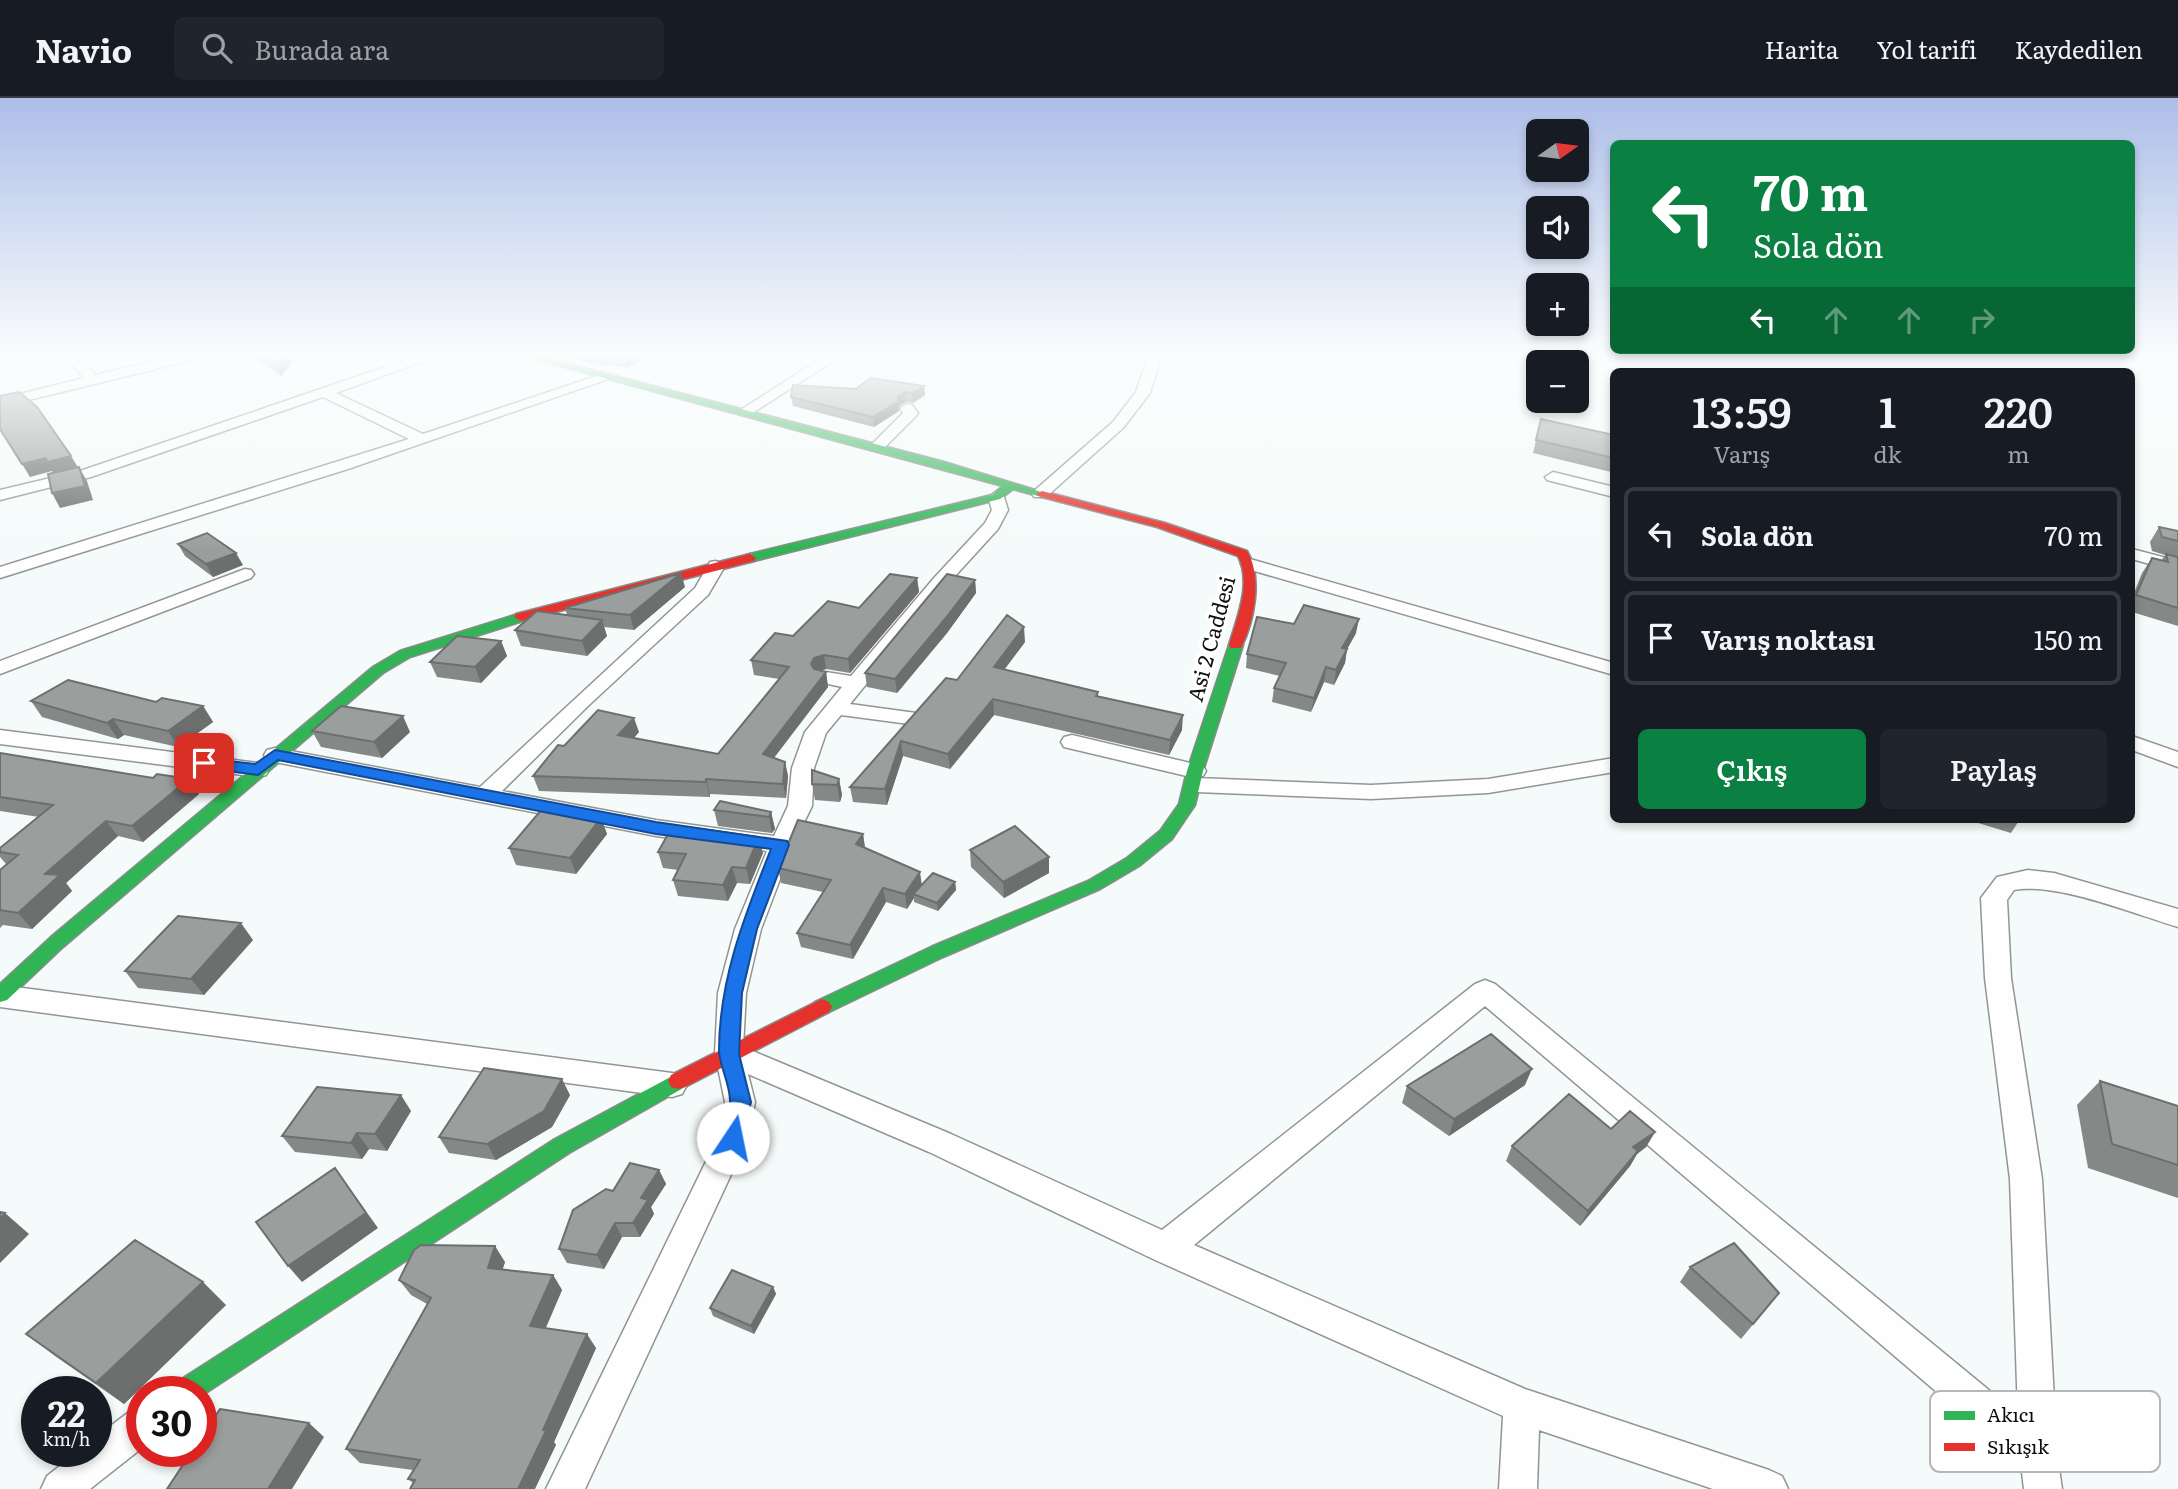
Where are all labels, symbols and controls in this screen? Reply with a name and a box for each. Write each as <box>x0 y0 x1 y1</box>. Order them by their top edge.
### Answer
search box <box>174 17 664 80</box>
text: Navio <box>35 24 132 73</box>
icon: search <box>198 29 236 67</box>
text: Burada ara <box>254 29 389 68</box>
text: Harita <box>1765 31 1839 66</box>
text: Yol tarifi <box>1877 31 1977 66</box>
text: Kaydedilen <box>2015 31 2143 66</box>
north arrow <box>1526 119 1589 182</box>
map controls <box>1526 119 1589 413</box>
text: 70 m <box>1753 153 1868 226</box>
icon: left <box>1638 168 1729 259</box>
button: sound <box>1526 196 1589 259</box>
text: Sola dön <box>1753 220 1884 268</box>
button: + <box>1526 273 1589 336</box>
icon: left <box>1744 301 1782 339</box>
icon: ahead <box>1817 301 1855 339</box>
icon: ahead <box>1890 301 1928 339</box>
icon: right <box>1963 301 2001 339</box>
button: − <box>1526 350 1589 413</box>
text: 13:59 <box>1692 379 1792 441</box>
text: 1 <box>1879 379 1896 441</box>
text: 220 <box>1984 379 2053 441</box>
text: Varış <box>1714 436 1770 470</box>
text: dk <box>1874 436 1902 470</box>
text: m <box>2007 436 2029 470</box>
icon: left <box>1642 515 1680 553</box>
text: Sola dön <box>1701 515 1814 554</box>
text: 70 m <box>2044 515 2103 554</box>
street label: Asi 2 Caddesi <box>1178 572 1241 705</box>
icon: arrive <box>1642 619 1680 657</box>
text: Varış noktası <box>1701 619 1875 658</box>
text: 150 m <box>2034 619 2103 658</box>
button: Çıkış <box>1638 729 1866 809</box>
button: Paylaş <box>1880 729 2107 809</box>
pin <box>174 733 234 793</box>
icon: arrive <box>185 744 223 782</box>
position arrow <box>696 1101 770 1175</box>
speed limit sign: 30 <box>126 1376 217 1467</box>
text: 22 <box>48 1386 85 1438</box>
legend <box>1930 1391 2160 1472</box>
text: Akıcı <box>1987 1400 2035 1428</box>
text: km/h <box>43 1425 90 1452</box>
text: Sıkışık <box>1987 1432 2049 1460</box>

